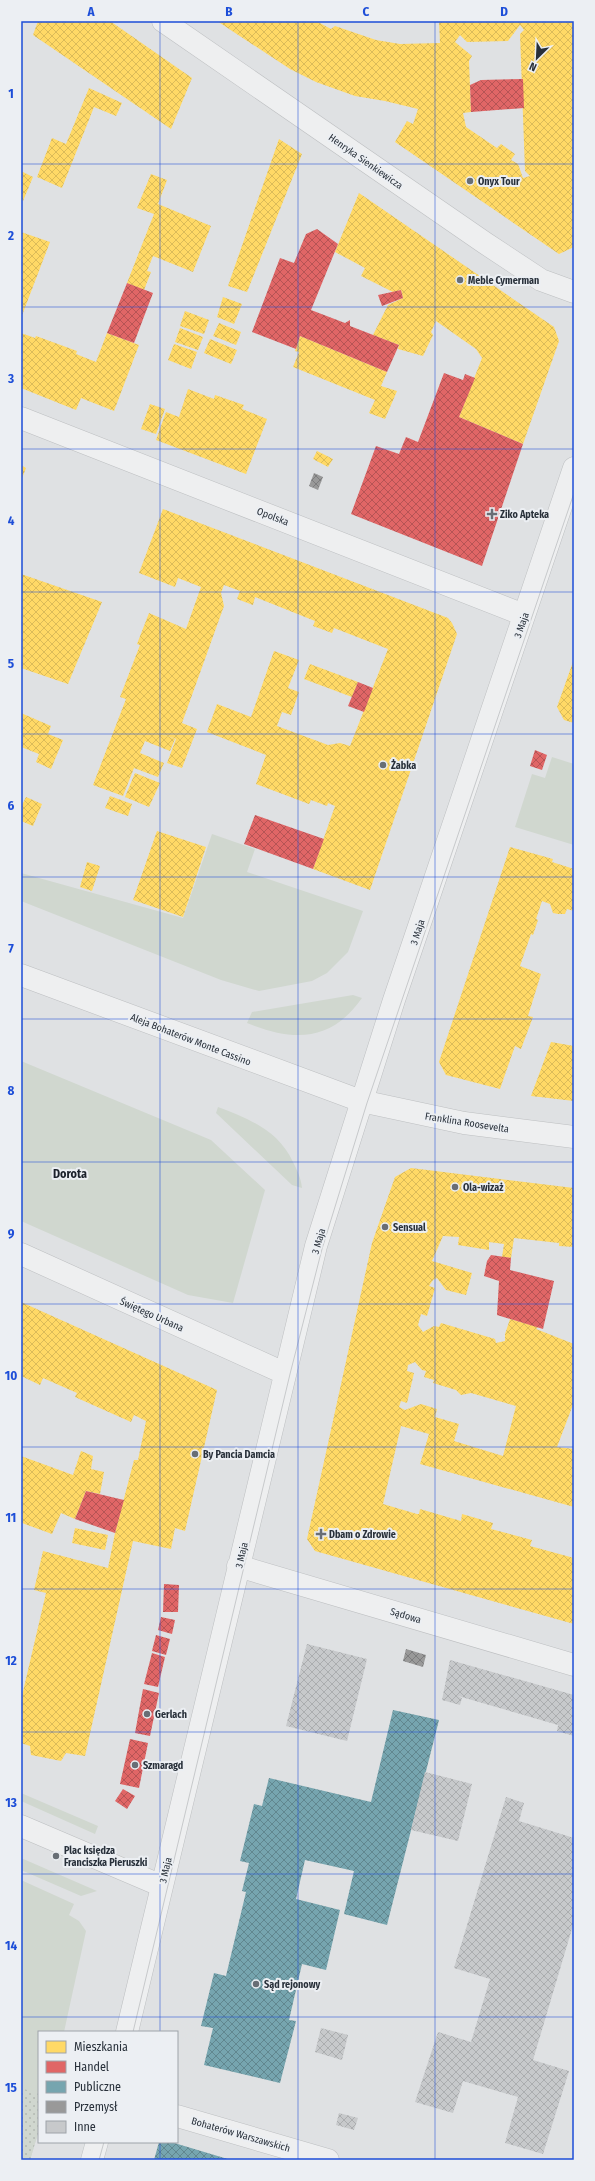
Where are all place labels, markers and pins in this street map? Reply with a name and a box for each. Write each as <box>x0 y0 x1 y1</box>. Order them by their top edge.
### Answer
marker: Onyx Tour <box>465 176 475 186</box>
place label: Onyx Tour <box>478 176 520 188</box>
marker: Meble Cymerman <box>455 275 465 285</box>
place label: Meble Cymerman <box>468 275 539 287</box>
marker: Ziko Apteka <box>487 509 497 519</box>
place label: Ziko Apteka <box>500 509 549 521</box>
place label: Żabka <box>391 759 416 772</box>
marker: Żabka <box>378 760 388 770</box>
marker: Ola-wizaż <box>450 1182 460 1192</box>
place label: Ola-wizaż <box>463 1182 504 1194</box>
marker: Sensual <box>380 1222 390 1232</box>
place label: Sensual <box>393 1222 426 1234</box>
marker: By Pancia Damcia <box>190 1449 200 1459</box>
place label: By Pancia Damcia <box>203 1449 275 1461</box>
marker: Dbam o Zdrowie <box>316 1529 326 1539</box>
place label: Dbam o Zdrowie <box>329 1529 396 1541</box>
marker: Gerlach <box>142 1709 152 1719</box>
place label: Gerlach <box>155 1709 187 1721</box>
marker: Szmaragd <box>130 1760 140 1770</box>
place label: Szmaragd <box>143 1760 183 1772</box>
place label: Plac księdza Franciszka Pieruszki <box>64 1845 148 1869</box>
marker: Plac księdza Franciszka Pieruszki <box>51 1851 61 1861</box>
marker: Sąd rejonowy <box>251 1979 261 1989</box>
place label: Sąd rejonowy <box>264 1979 321 1992</box>

